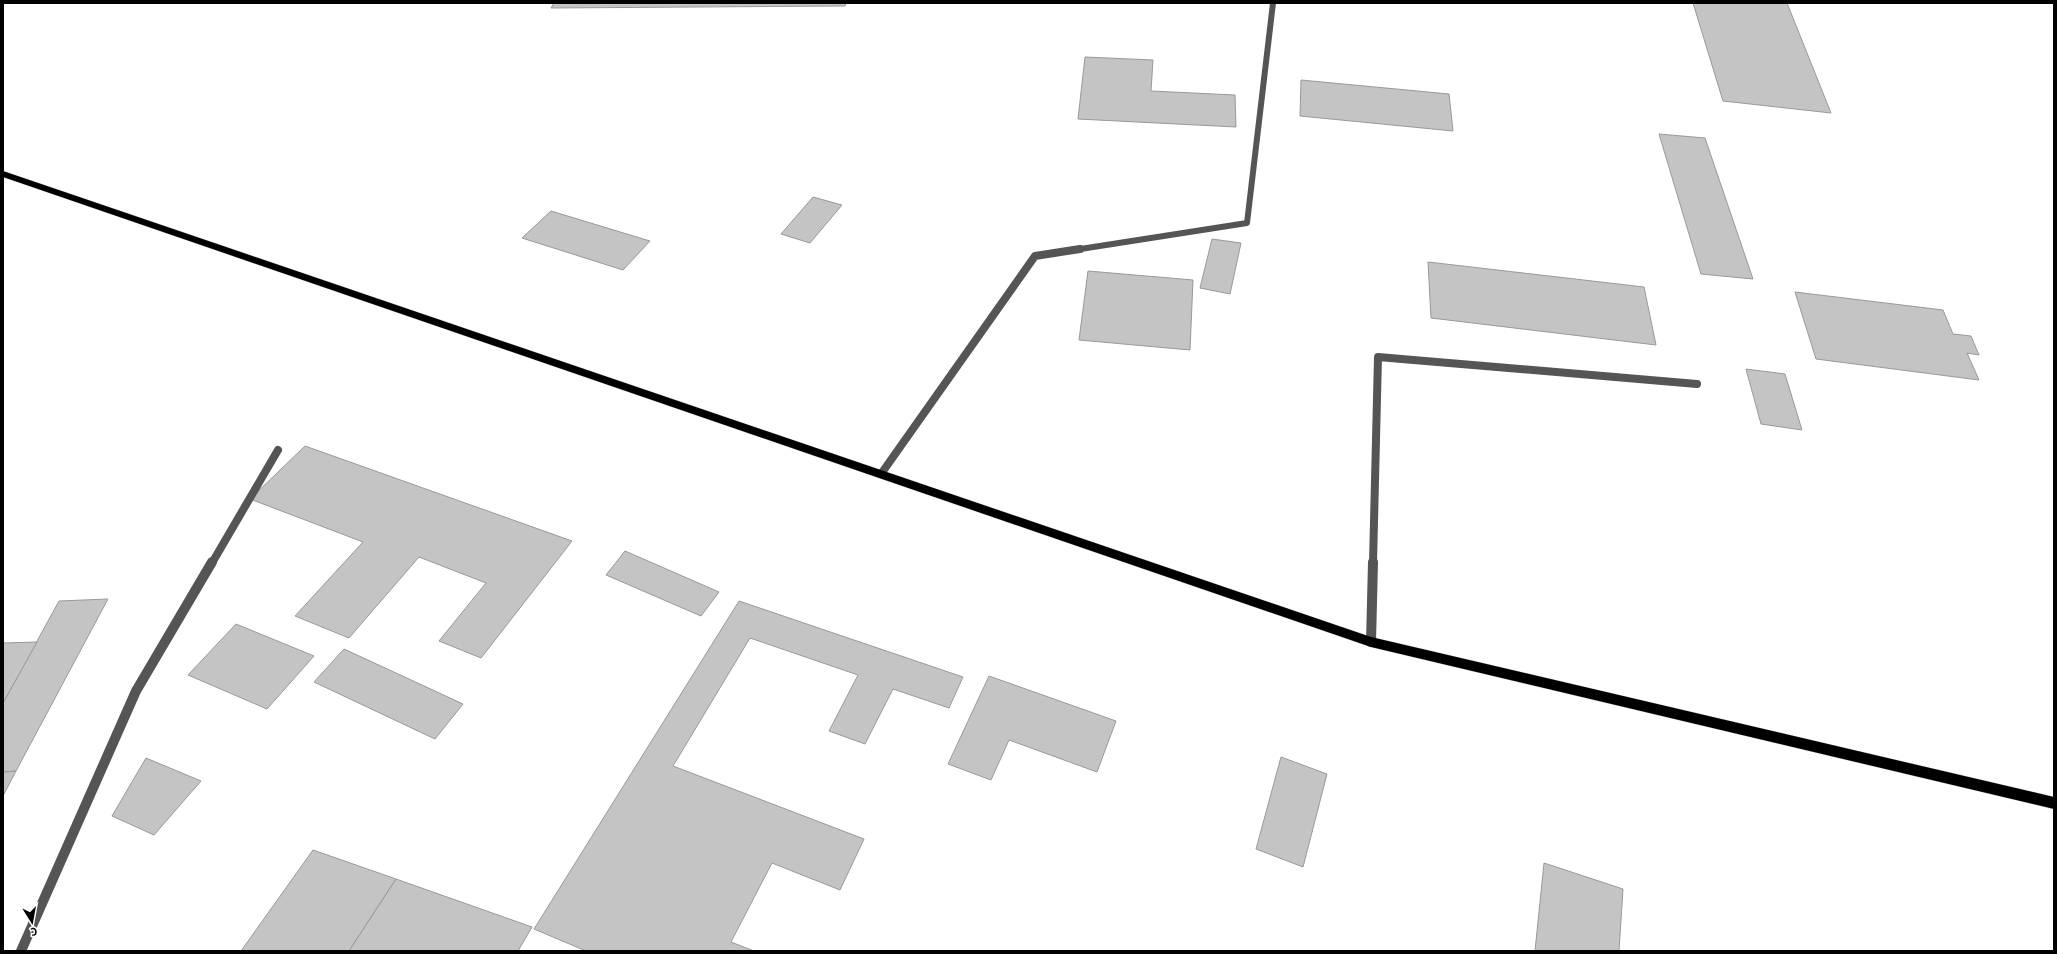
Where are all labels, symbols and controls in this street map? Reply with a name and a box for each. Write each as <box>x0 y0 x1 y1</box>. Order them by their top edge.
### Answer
north arrow <box>12 902 52 942</box>
text: С <box>30 924 38 939</box>

